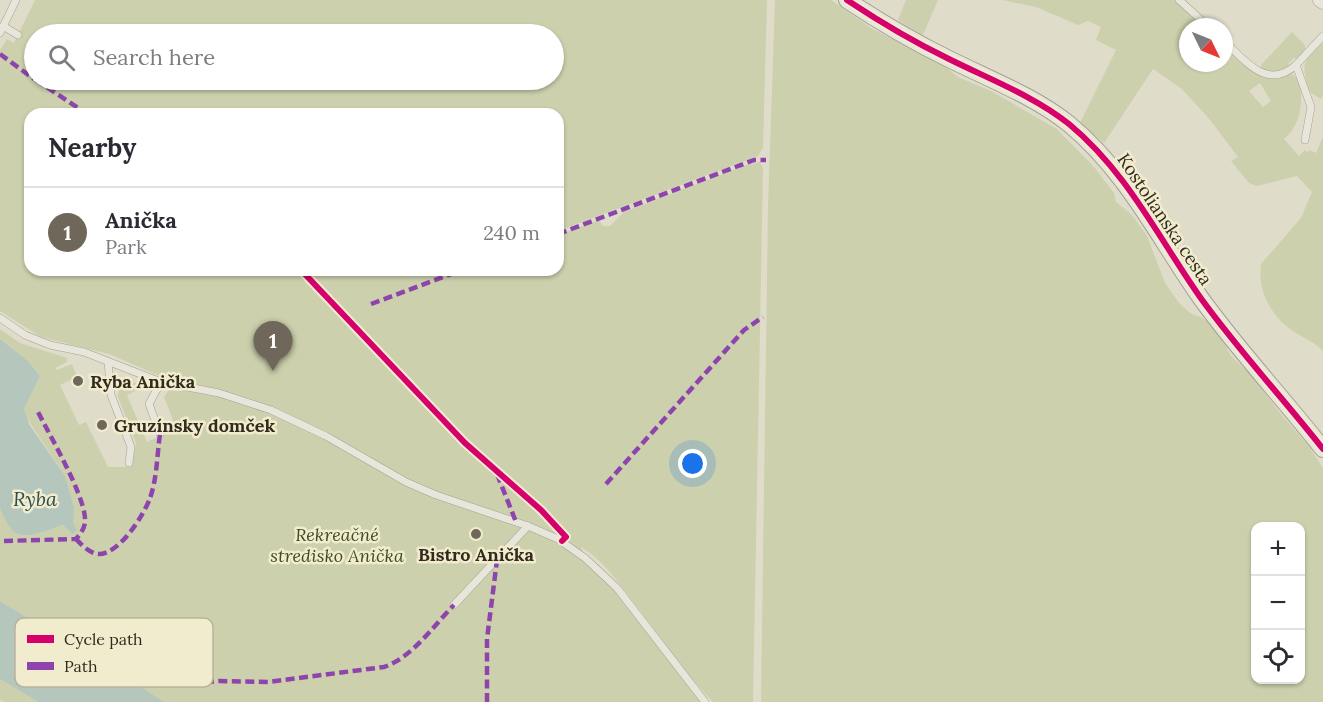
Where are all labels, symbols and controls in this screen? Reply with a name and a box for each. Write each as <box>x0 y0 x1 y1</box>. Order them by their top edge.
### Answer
north arrow <box>1179 18 1233 72</box>
search box <box>24 24 564 90</box>
icon: search <box>45 41 78 74</box>
text: Search here <box>93 43 215 71</box>
text: Nearby <box>48 131 136 164</box>
street label: Kostolianska cesta <box>1112 149 1218 289</box>
text: Anička <box>105 206 177 234</box>
text: 1 <box>63 220 72 245</box>
text: 240 m <box>483 220 540 245</box>
text: Park <box>105 234 147 259</box>
pin: 1 <box>254 322 292 371</box>
place label: Ryba Anička <box>90 370 196 393</box>
marker: Ryba Anička <box>71 374 85 388</box>
place label: Gruzínsky domček <box>114 414 275 437</box>
marker: Gruzínsky domček <box>95 418 109 432</box>
your location <box>678 449 707 478</box>
water label: Ryba <box>13 486 57 511</box>
map controls <box>1251 522 1305 684</box>
button: + <box>1251 522 1305 576</box>
park label: Rekreačné stredisko Anička <box>270 523 404 567</box>
marker: Bistro Anička <box>469 527 483 541</box>
place label: Bistro Anička <box>418 543 534 566</box>
button: − <box>1251 576 1305 630</box>
legend <box>15 618 213 687</box>
text: Cycle path <box>64 629 143 649</box>
button: locate <box>1251 630 1305 684</box>
text: Path <box>64 656 98 676</box>

